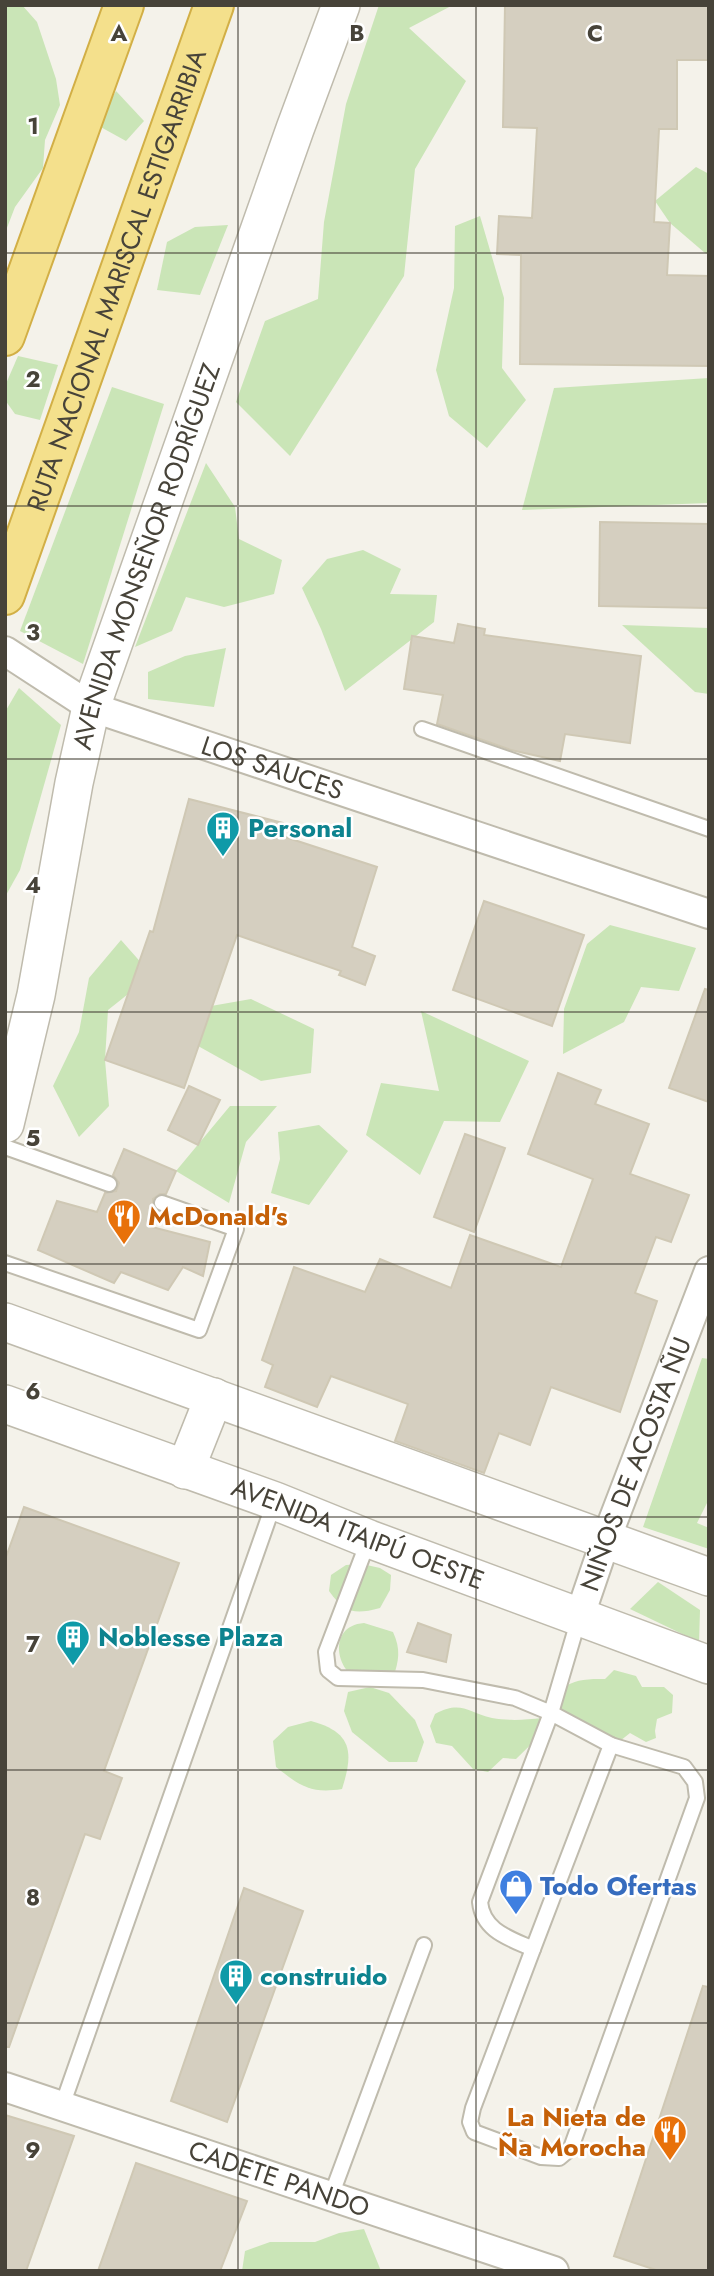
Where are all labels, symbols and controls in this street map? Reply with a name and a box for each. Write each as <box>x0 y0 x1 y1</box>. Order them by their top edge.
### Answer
text: A <box>110 16 128 50</box>
text: B <box>349 16 365 50</box>
text: C <box>587 16 603 50</box>
street label: RUTA NACIONAL MARISCAL ESTIGARRIBIA <box>17 43 216 517</box>
text: 1 <box>27 109 39 143</box>
street label: AVENIDA MONSEÑOR RODRÍGUEZ <box>63 358 230 753</box>
text: 2 <box>25 362 41 396</box>
text: 3 <box>26 615 40 649</box>
street label: LOS SAUCES <box>196 726 348 809</box>
building icon: Personal <box>204 809 242 858</box>
place label: Personal <box>248 809 352 847</box>
text: 4 <box>25 868 41 902</box>
text: 5 <box>26 1121 40 1155</box>
restaurant icon: McDonald's <box>105 1197 143 1246</box>
place label: McDonald's <box>148 1197 288 1235</box>
street label: NIÑOS DE ACOSTA ÑU <box>571 1331 701 1596</box>
text: 6 <box>25 1374 41 1408</box>
street label: AVENIDA ITAIPÚ OESTE <box>226 1468 490 1599</box>
building icon: Noblesse Plaza <box>54 1618 92 1667</box>
place label: Noblesse Plaza <box>98 1618 283 1656</box>
text: 7 <box>26 1627 40 1661</box>
shop icon: Todo Ofertas <box>497 1867 535 1916</box>
place label: Todo Ofertas <box>540 1867 697 1905</box>
text: 8 <box>26 1880 40 1914</box>
building icon: construido <box>217 1957 255 2006</box>
place label: construido <box>260 1957 387 1995</box>
place label: La Nieta de Ña Morocha <box>498 2098 646 2166</box>
restaurant icon: La Nieta de Ña Morocha <box>651 2113 689 2162</box>
street label: CADETE PANDO <box>183 2131 375 2227</box>
text: 9 <box>25 2133 41 2167</box>

